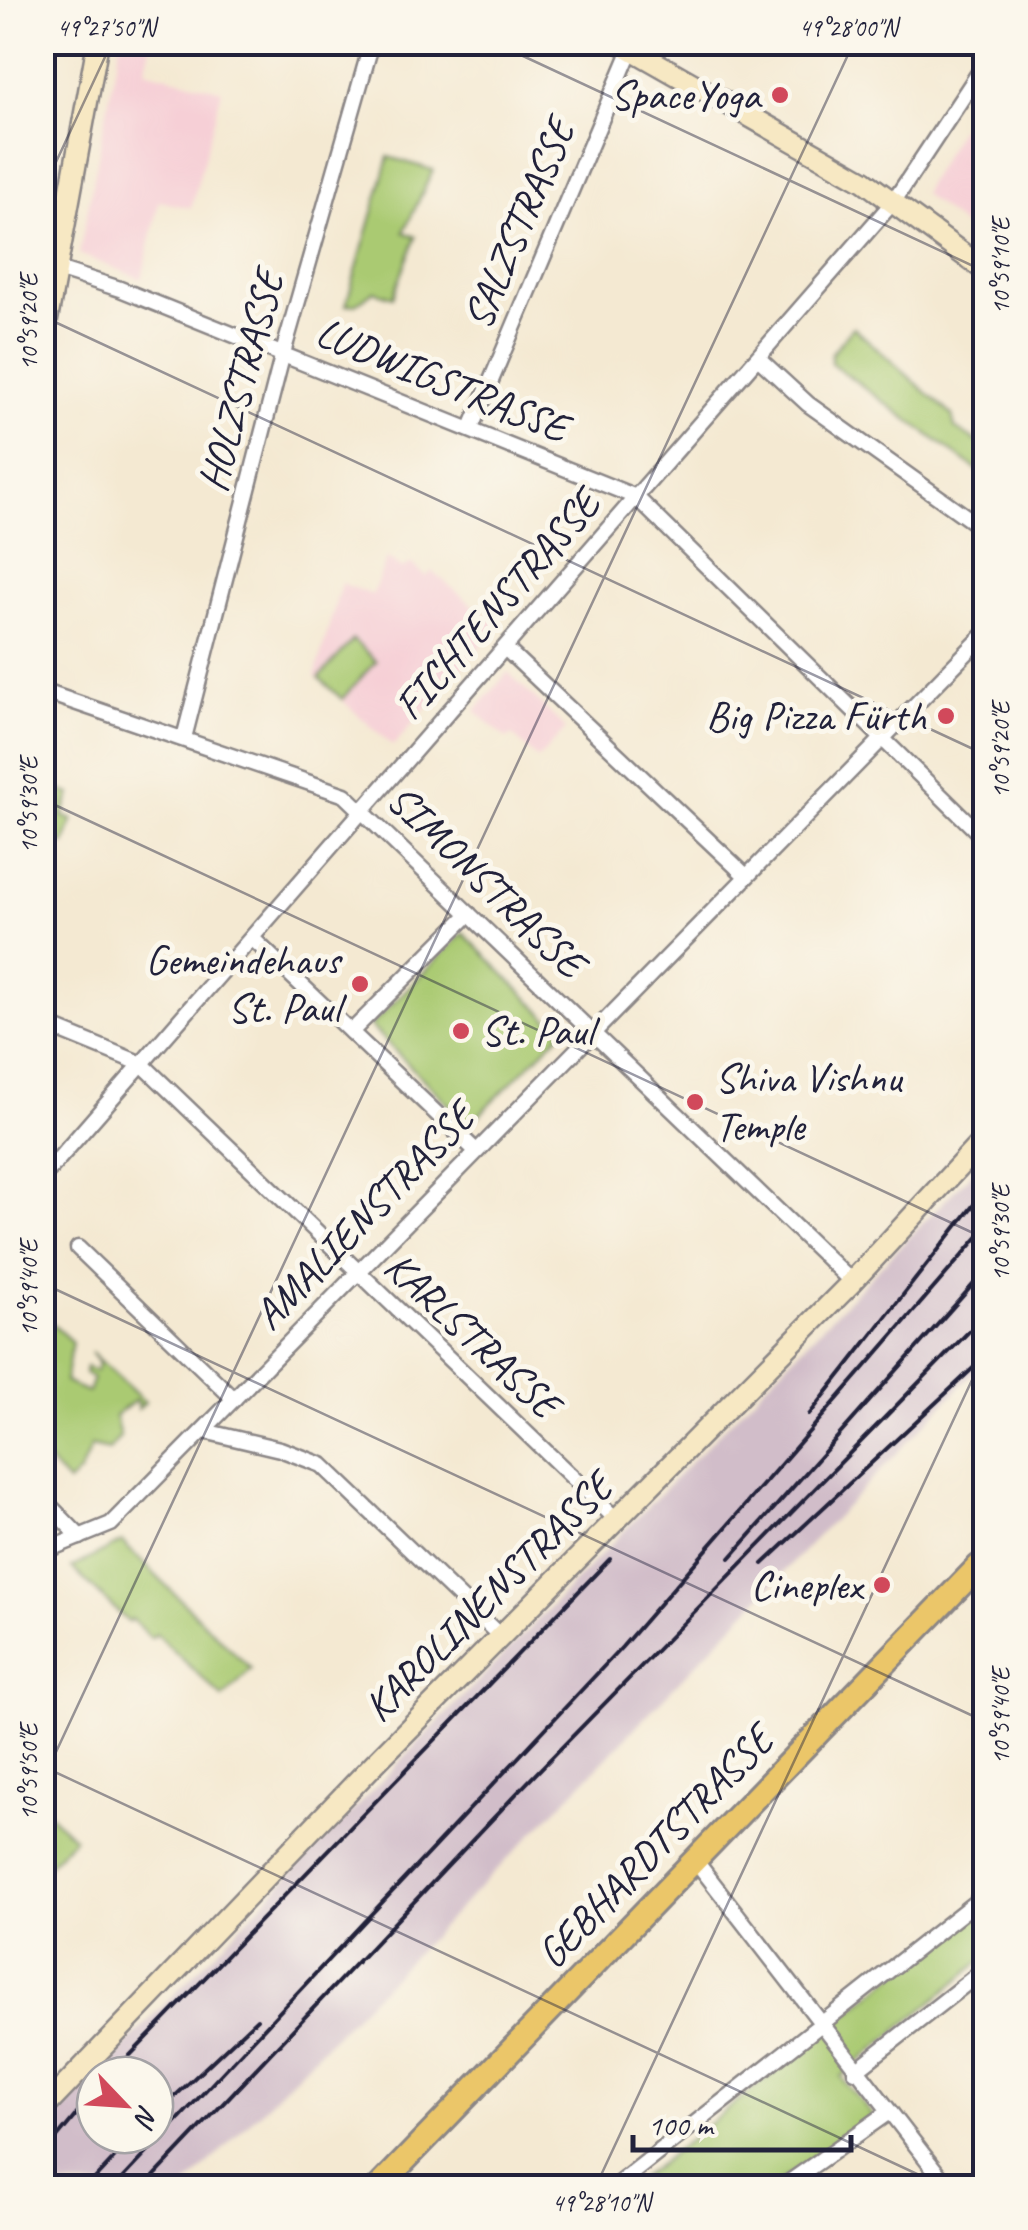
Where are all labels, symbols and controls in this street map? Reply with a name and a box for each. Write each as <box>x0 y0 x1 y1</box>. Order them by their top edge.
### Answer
text: 49°27'50"N <box>57 12 159 44</box>
text: 49°28'00"N <box>799 12 901 44</box>
place label: SpaceYoga <box>610 69 763 122</box>
marker: SpaceYoga <box>769 84 791 106</box>
street label: SALZSTRASSE <box>451 107 589 337</box>
text: 10°59'10"E <box>985 215 1017 314</box>
street label: HOLZSTRASSE <box>186 260 297 497</box>
text: 10°59'20"E <box>13 271 45 370</box>
street label: LUDWIGSTRASSE <box>309 306 580 456</box>
street label: FICHTENSTRASSE <box>383 475 614 731</box>
place label: Big Pizza Fürth <box>706 690 927 743</box>
text: 10°59'20"E <box>985 699 1017 798</box>
marker: Big Pizza Fürth <box>935 705 957 727</box>
text: 10°59'30"E <box>13 754 45 853</box>
street label: SIMONSTRASSE <box>376 773 600 992</box>
place label: Gemeindehaus St. Paul <box>146 934 347 1035</box>
marker: Gemeindehaus St. Paul <box>349 973 371 995</box>
place label: St. Paul <box>481 1005 600 1058</box>
marker: St. Paul <box>450 1020 472 1042</box>
place label: Shiva Vishnu Temple <box>715 1052 904 1153</box>
street label: AMALIENSTRASSE <box>242 1088 489 1341</box>
marker: Shiva Vishnu Temple <box>684 1091 706 1113</box>
text: 10°59'30"E <box>985 1182 1017 1281</box>
text: 10°59'40"E <box>13 1237 45 1336</box>
street label: KARLSTRASSE <box>373 1240 575 1433</box>
street label: KAROLINENSTRASSE <box>352 1458 627 1733</box>
place label: Cineplex <box>751 1559 866 1612</box>
marker: Cineplex <box>871 1574 893 1596</box>
text: 10°59'40"E <box>985 1665 1017 1764</box>
street label: GEBHARDTSTRASSE <box>526 1711 788 1980</box>
text: 10°59'50"E <box>13 1721 45 1820</box>
north arrow <box>75 2055 175 2155</box>
scale bar <box>633 2090 850 2152</box>
text: N <box>126 2100 167 2135</box>
text: 100 m <box>648 2106 715 2144</box>
text: 49°28'10"N <box>552 2187 654 2219</box>

